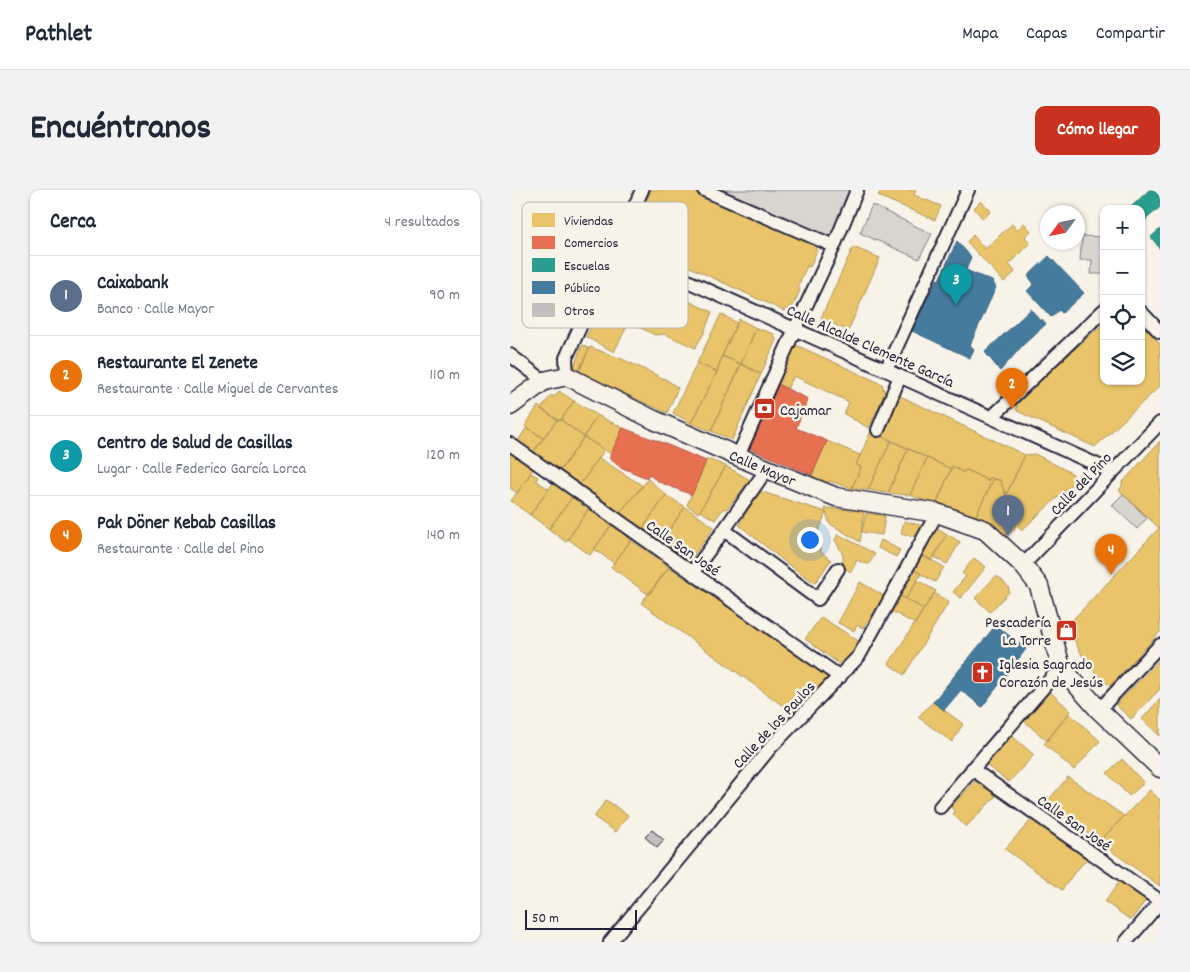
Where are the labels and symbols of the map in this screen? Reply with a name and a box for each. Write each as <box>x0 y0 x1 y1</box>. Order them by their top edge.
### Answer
legend <box>522 202 688 328</box>
north arrow <box>1040 205 1085 250</box>
text: Viviendas <box>564 212 613 232</box>
text: Comercios <box>564 234 619 254</box>
text: Escuelas <box>564 257 610 277</box>
pin: 3 <box>940 264 972 305</box>
text: Público <box>564 279 600 299</box>
street label: Calle Alcalde Clemente García <box>782 300 958 395</box>
text: Otros <box>564 302 595 322</box>
pin: 2 <box>996 368 1028 409</box>
bank icon: Cajamar <box>752 397 776 421</box>
place label: Cajamar <box>780 400 832 423</box>
street label: Calle Mayor <box>725 445 799 494</box>
street label: Calle del Pino <box>1046 448 1118 522</box>
pin: 1 <box>992 495 1024 536</box>
street label: Calle San José <box>641 515 724 583</box>
your location <box>797 527 823 553</box>
pin: 4 <box>1095 534 1127 575</box>
place label: Pescadería La Torre <box>985 612 1051 653</box>
shop icon: Pescadería La Torre <box>1055 618 1079 642</box>
place label: Iglesia Sagrado Corazón de Jesús <box>999 654 1103 695</box>
church icon: Iglesia Sagrado Corazón de Jesús <box>971 660 995 684</box>
street label: Calle de los Paulos <box>728 676 822 775</box>
street label: Calle San José <box>1032 790 1115 858</box>
scale bar <box>525 907 638 930</box>

